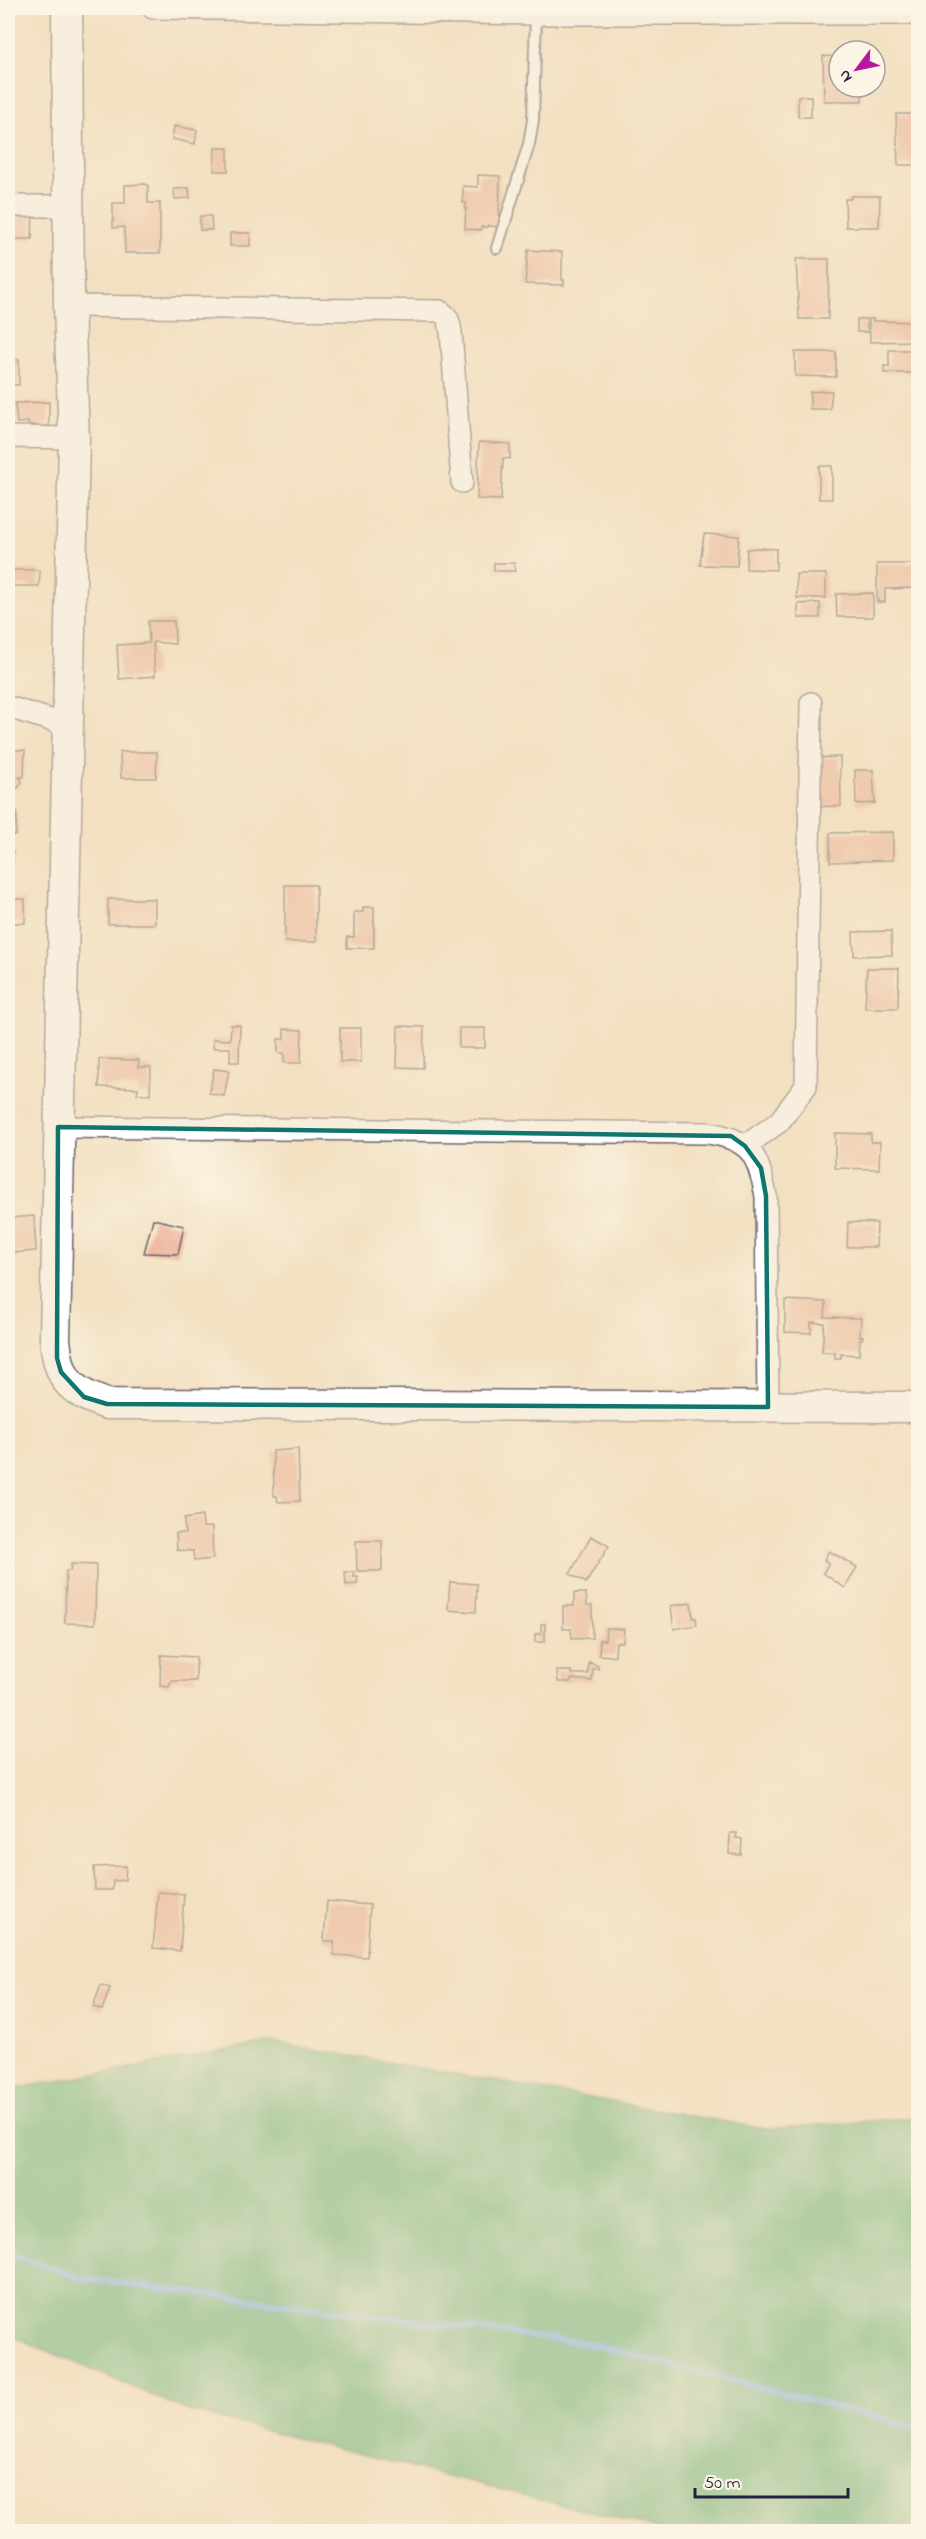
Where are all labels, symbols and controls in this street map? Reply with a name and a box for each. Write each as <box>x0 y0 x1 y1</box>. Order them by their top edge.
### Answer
north arrow <box>827 39 887 99</box>
text: N <box>833 65 859 87</box>
scale bar <box>695 2461 848 2499</box>
text: 50 m <box>704 2471 741 2497</box>

